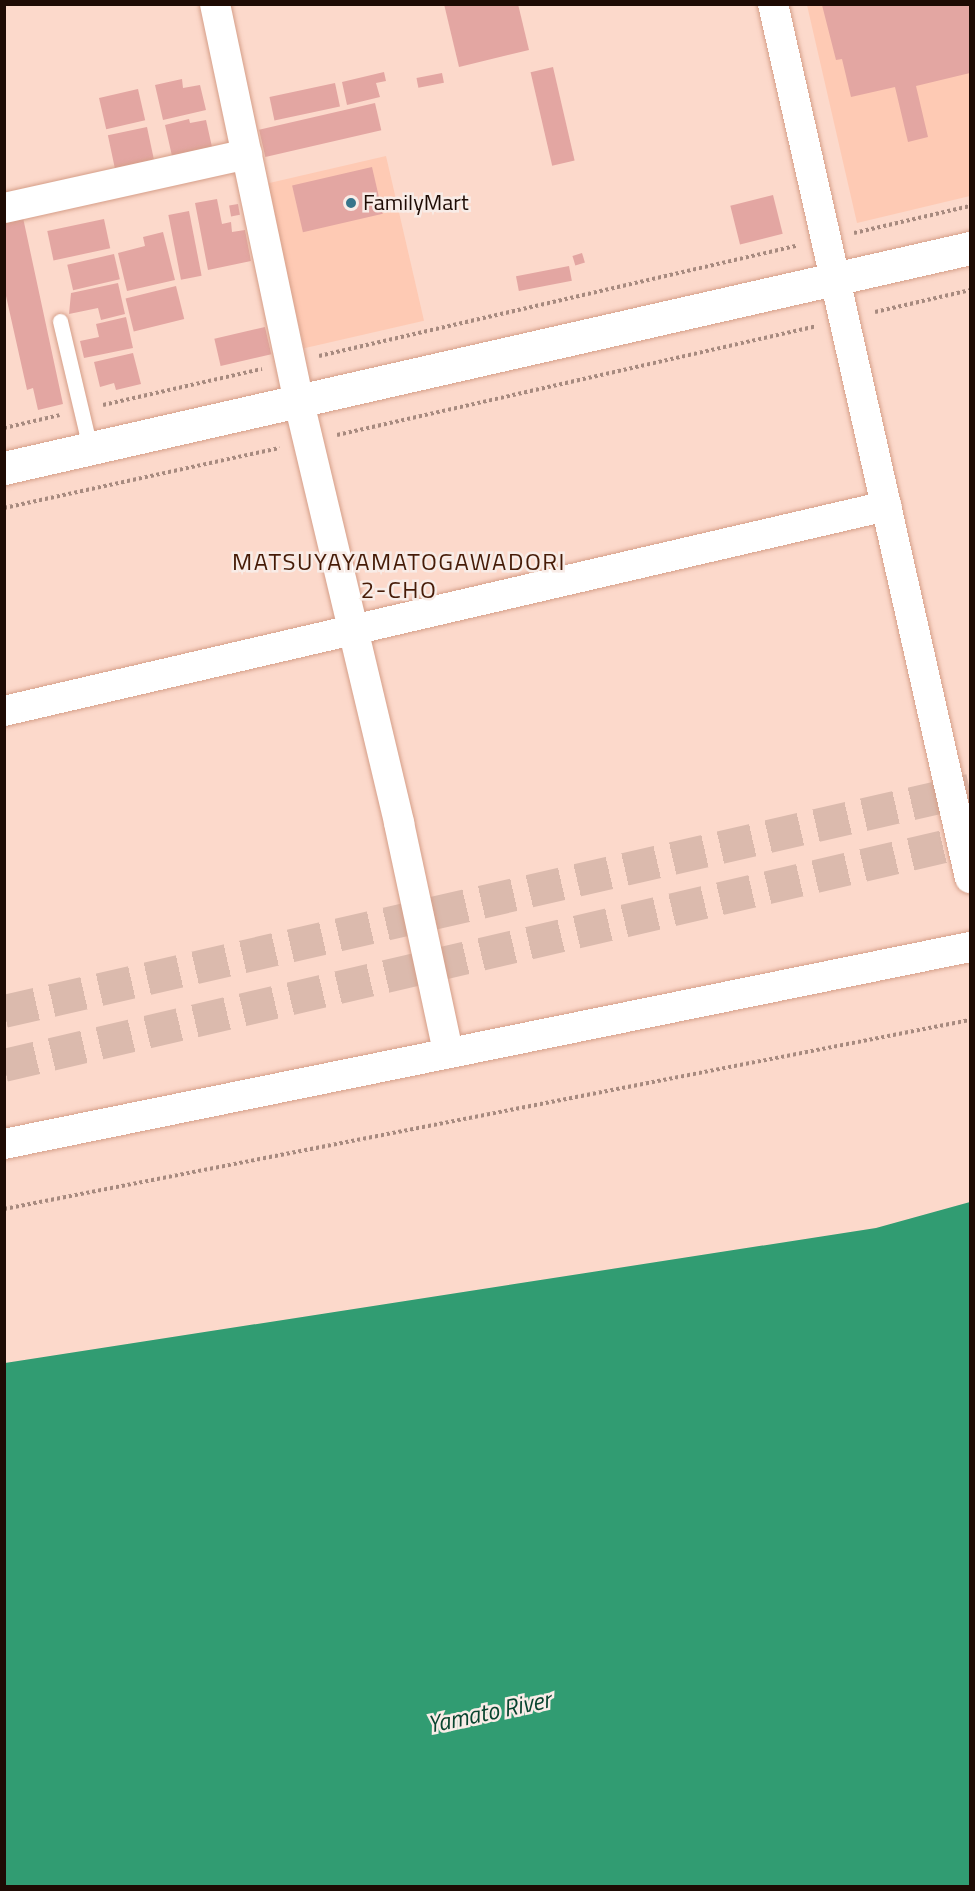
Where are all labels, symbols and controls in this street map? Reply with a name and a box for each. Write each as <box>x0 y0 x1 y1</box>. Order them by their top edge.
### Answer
place label: FamilyMart <box>363 190 469 216</box>
marker: FamilyMart <box>344 196 358 210</box>
district label: MATSUYAYAMATOGAWADORI 2-CHO <box>232 548 566 604</box>
water label: Yamato River <box>425 1685 553 1739</box>

